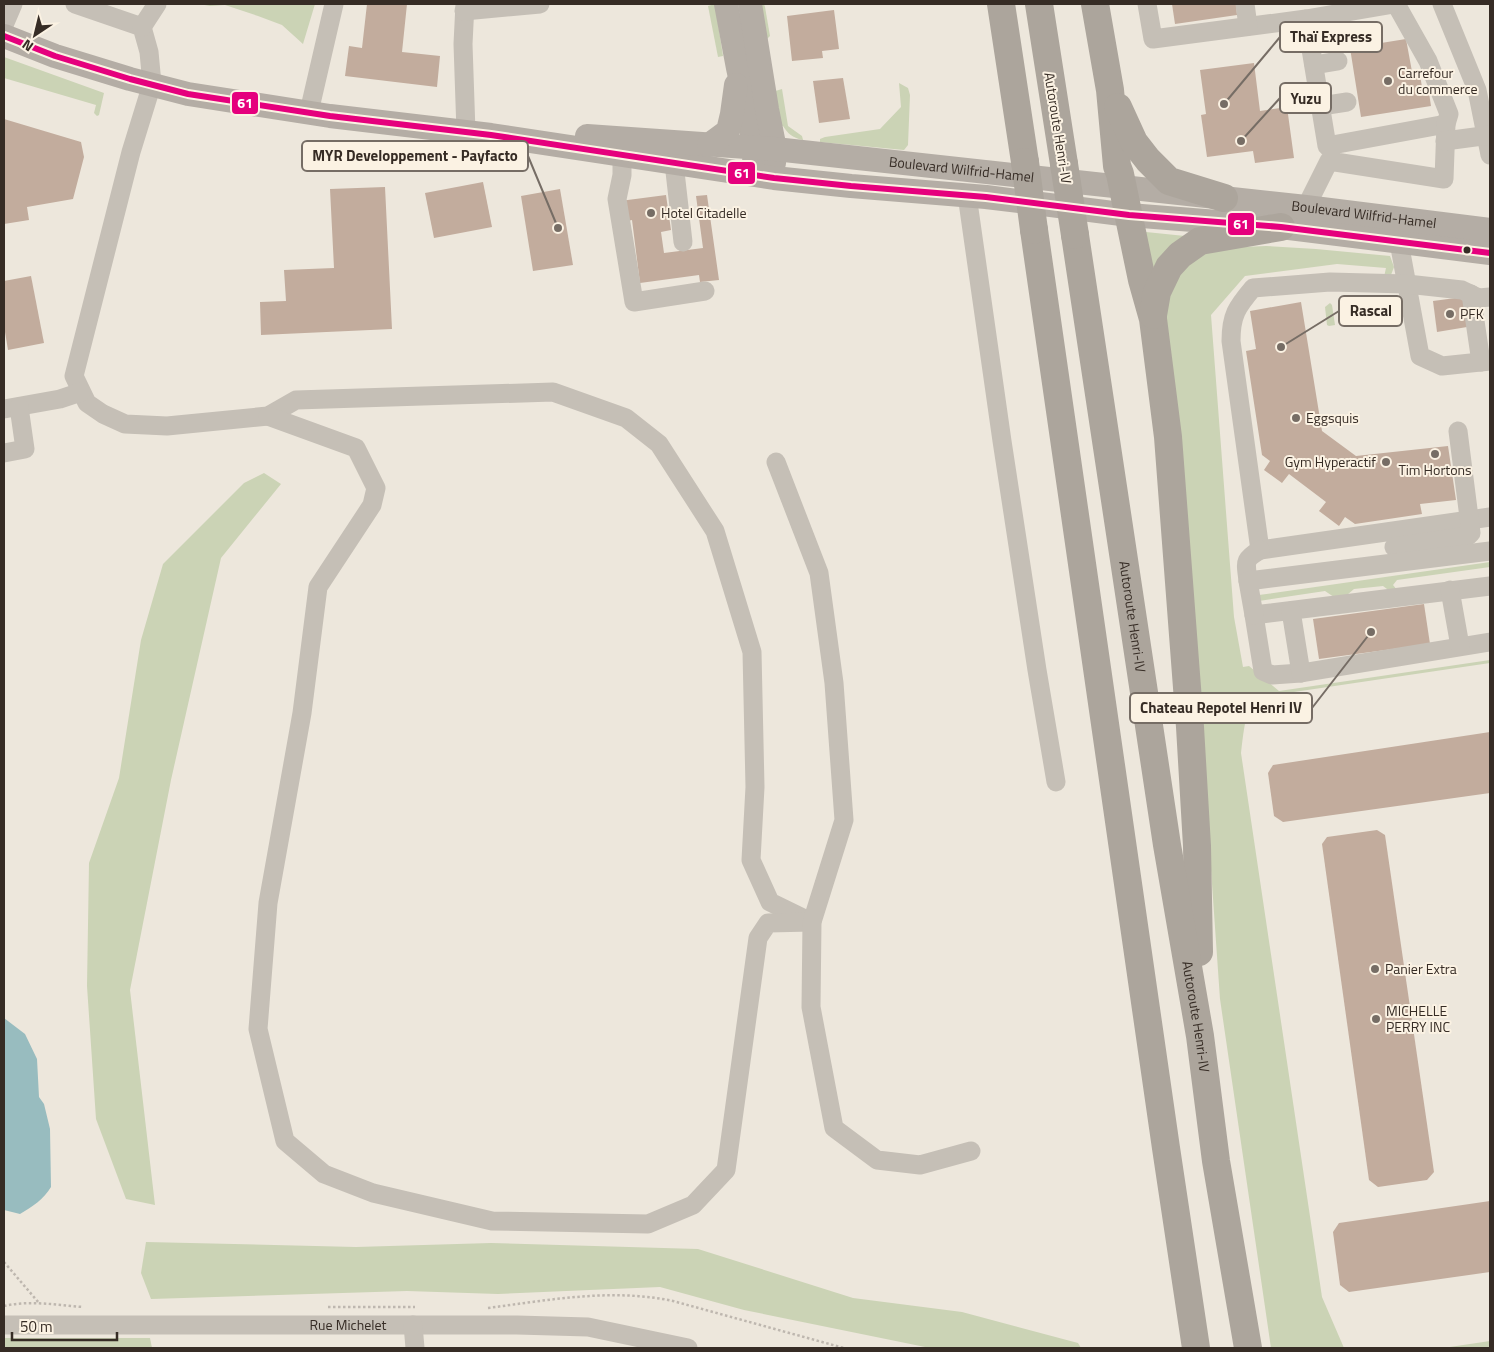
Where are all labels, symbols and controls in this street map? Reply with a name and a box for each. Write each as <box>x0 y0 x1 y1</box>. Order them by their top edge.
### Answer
north arrow <box>10 10 60 60</box>
callout: Thaï Express <box>1280 22 1382 52</box>
text: Thaï Express <box>1290 25 1372 48</box>
text: N <box>17 35 37 57</box>
place label: Carrefour du commerce <box>1398 62 1478 99</box>
street label: Autoroute Henri-IV <box>1039 71 1078 185</box>
marker: Carrefour du commerce <box>1382 75 1394 87</box>
callout: Yuzu <box>1280 83 1331 113</box>
text: Yuzu <box>1291 87 1321 110</box>
line badge: 61 <box>231 91 259 115</box>
text: 61 <box>237 92 253 113</box>
callout: MYR Developpement - Payfacto <box>302 141 528 171</box>
text: MYR Developpement - Payfacto <box>312 144 518 167</box>
street label: Boulevard Wilfrid-Hamel <box>888 151 1035 187</box>
line badge: 61 <box>727 161 756 185</box>
text: 61 <box>734 162 750 183</box>
street label: Boulevard Wilfrid-Hamel <box>1290 194 1438 233</box>
place label: Hotel Citadelle <box>661 202 747 223</box>
marker: Hotel Citadelle <box>645 207 657 219</box>
line badge: 61 <box>1227 212 1255 236</box>
text: 61 <box>1233 213 1249 234</box>
unlabelled marker <box>1462 245 1472 255</box>
callout: Rascal <box>1339 296 1402 326</box>
text: Rascal <box>1350 299 1392 322</box>
place label: PFK <box>1460 303 1484 324</box>
marker: PFK <box>1444 308 1456 320</box>
place label: Eggsquis <box>1306 407 1359 428</box>
marker: Eggsquis <box>1290 412 1302 424</box>
marker: Tim Hortons <box>1429 448 1441 460</box>
place label: Gym Hyperactif <box>1285 451 1376 472</box>
marker: Gym Hyperactif <box>1380 456 1392 468</box>
place label: Tim Hortons <box>1398 459 1472 480</box>
street label: Autoroute Henri-IV <box>1114 559 1152 674</box>
callout: Chateau Repotel Henri IV <box>1130 693 1312 723</box>
text: Chateau Repotel Henri IV <box>1140 696 1302 719</box>
place label: Panier Extra <box>1385 958 1457 979</box>
street label: Autoroute Henri-IV <box>1177 959 1216 1073</box>
marker: Panier Extra <box>1369 963 1381 975</box>
place label: MICHELLE PERRY INC <box>1386 1000 1451 1037</box>
marker: MICHELLE PERRY INC <box>1370 1013 1382 1025</box>
scale bar <box>12 1310 118 1342</box>
street label: Rue Michelet <box>310 1314 387 1335</box>
text: 50 m <box>20 1315 53 1338</box>

